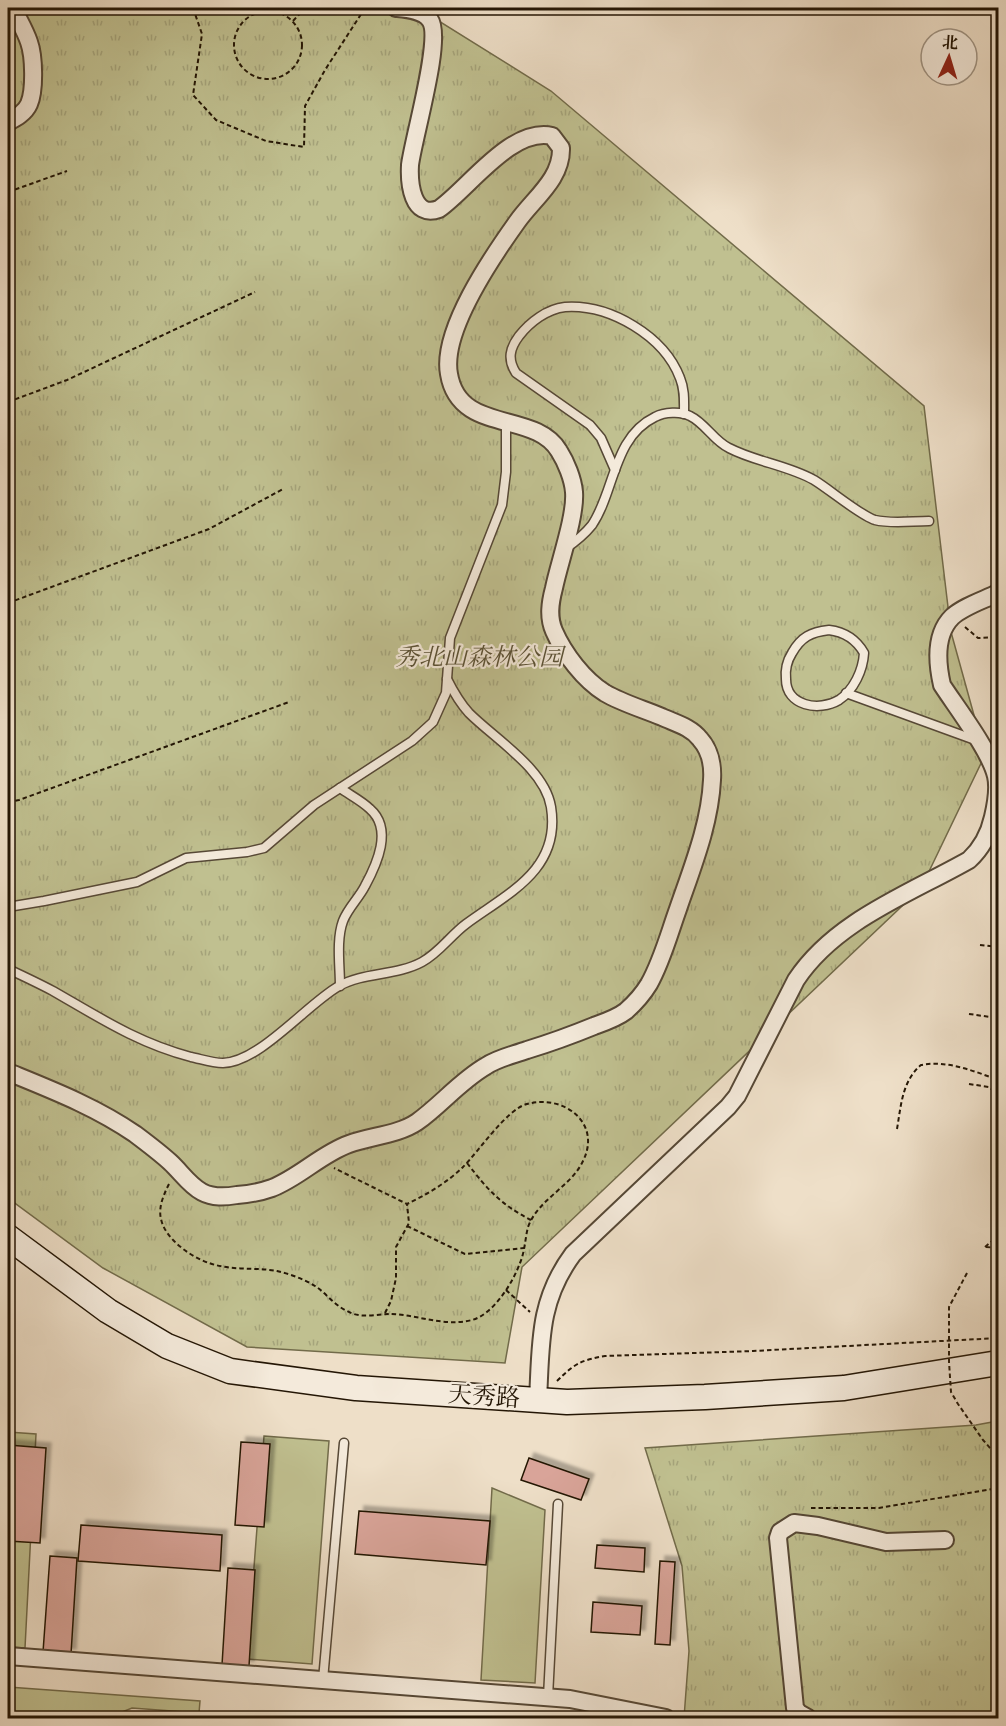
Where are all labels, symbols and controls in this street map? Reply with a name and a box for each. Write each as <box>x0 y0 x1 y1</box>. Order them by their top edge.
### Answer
north arrow <box>919 27 979 87</box>
text: 北 <box>941 32 959 53</box>
park label: 秀北山森林公园 <box>395 642 567 672</box>
street label: 天秀路 <box>447 1379 521 1413</box>

